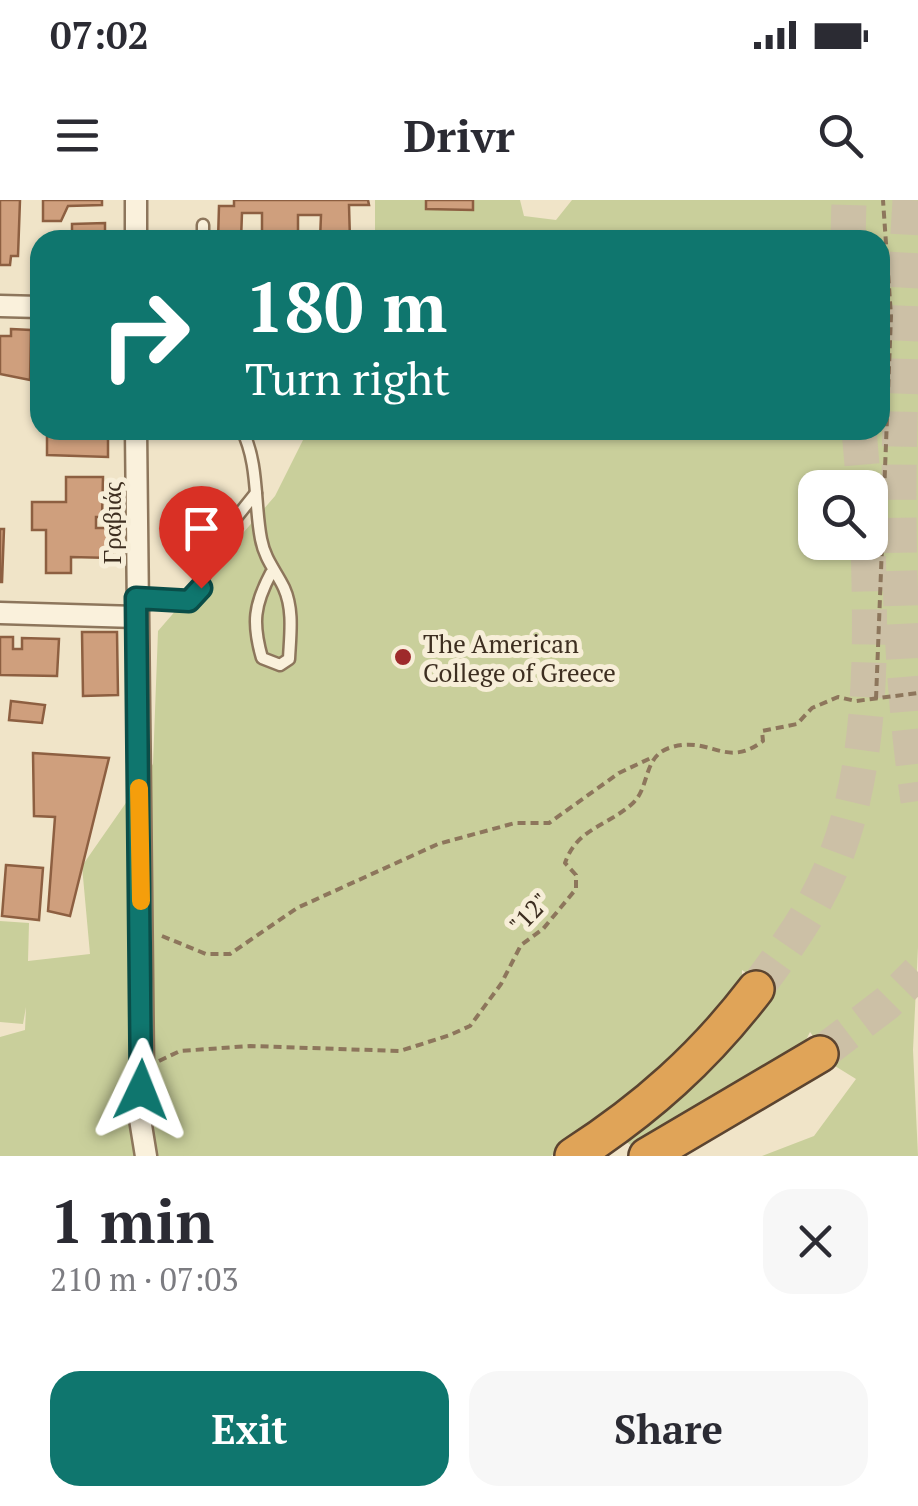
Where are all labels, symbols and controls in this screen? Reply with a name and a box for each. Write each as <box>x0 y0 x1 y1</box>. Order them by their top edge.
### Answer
text: 07:02 <box>50 10 149 60</box>
text: Drivr <box>403 105 515 165</box>
icon: menu <box>50 108 105 163</box>
icon: search <box>813 108 868 163</box>
text: 180 m <box>245 259 447 352</box>
icon: right <box>80 270 210 400</box>
text: Turn right <box>245 348 450 408</box>
map controls <box>798 470 888 560</box>
button: search <box>798 470 888 560</box>
street label: Γραβιάς <box>95 482 128 564</box>
pin <box>159 486 244 589</box>
icon: arrive <box>174 501 229 556</box>
place label: The American College of Greece <box>423 627 616 689</box>
marker: The American College of Greece <box>392 646 414 668</box>
street label: "12" <box>501 885 557 941</box>
position arrow <box>89 1038 193 1142</box>
text: 1 min <box>50 1181 214 1260</box>
button: close <box>763 1189 868 1294</box>
text: 210 m · 07:03 <box>50 1258 238 1300</box>
button: Exit <box>50 1371 449 1486</box>
button: Share <box>469 1371 868 1486</box>

